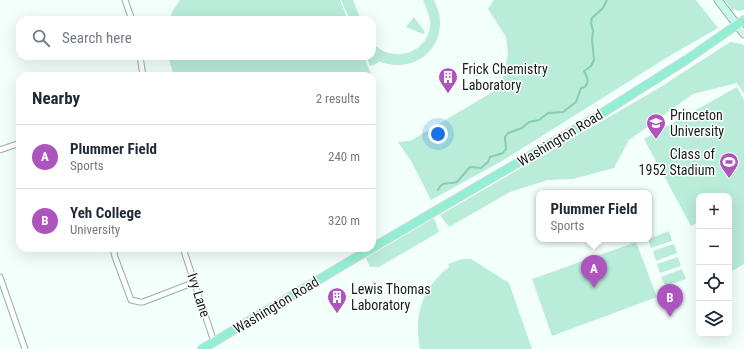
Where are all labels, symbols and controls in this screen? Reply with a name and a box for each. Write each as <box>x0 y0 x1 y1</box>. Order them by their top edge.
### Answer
search box <box>16 16 376 60</box>
icon: search <box>30 27 52 49</box>
text: Search here <box>62 29 132 47</box>
place label: Frick Chemistry Laboratory <box>462 61 548 93</box>
building icon: Frick Chemistry Laboratory <box>437 66 459 94</box>
text: Nearby <box>32 88 80 108</box>
text: 2 results <box>316 91 360 106</box>
street label: Washington Road <box>515 106 605 170</box>
place label: Princeton University <box>670 107 724 139</box>
school or university icon: Princeton University <box>645 112 667 140</box>
your location <box>428 124 448 144</box>
text: Plummer Field <box>70 140 157 158</box>
place label: Class of 1952 Stadium <box>639 146 716 178</box>
text: A <box>41 149 49 164</box>
text: 240 m <box>328 149 360 164</box>
sports icon: Class of 1952 Stadium <box>718 151 740 179</box>
text: Sports <box>70 158 104 173</box>
popup <box>536 190 652 242</box>
map controls <box>696 193 732 337</box>
button: + <box>696 193 732 229</box>
text: Plummer Field <box>551 200 637 218</box>
text: Yeh College <box>70 204 141 222</box>
text: B <box>41 213 49 228</box>
text: 320 m <box>328 213 360 228</box>
text: Sports <box>551 218 584 233</box>
text: University <box>70 222 120 237</box>
button: − <box>696 229 732 265</box>
pin: A <box>581 255 607 288</box>
button: locate <box>696 265 732 301</box>
street label: Ivy Lane <box>184 271 214 319</box>
street label: Washington Road <box>231 273 321 337</box>
place label: Lewis Thomas Laboratory <box>351 281 431 313</box>
pin: B <box>657 284 683 317</box>
building icon: Lewis Thomas Laboratory <box>326 286 348 314</box>
button: layers <box>696 301 732 337</box>

